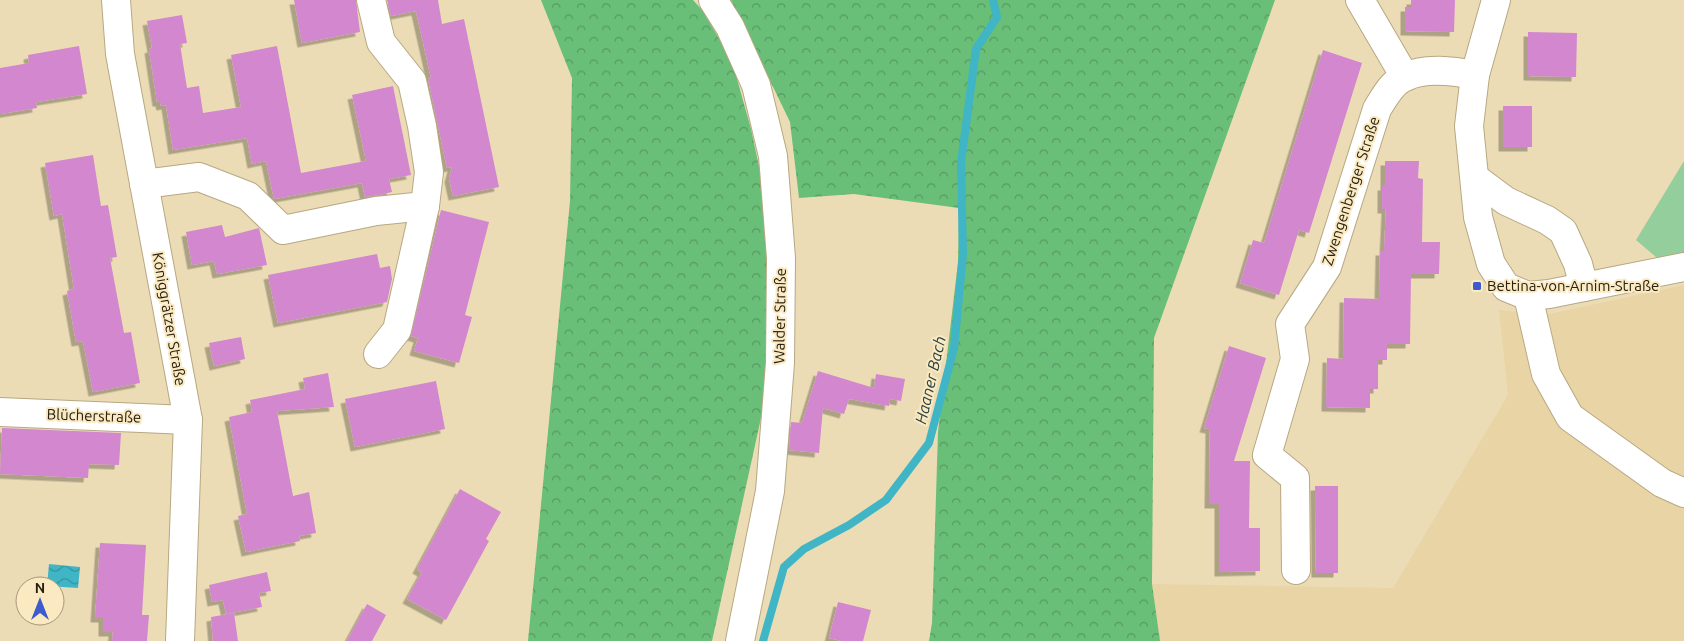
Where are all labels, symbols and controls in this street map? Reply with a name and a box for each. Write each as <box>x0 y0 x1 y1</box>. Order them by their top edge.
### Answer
street label: Zwengenberger Straße <box>1318 114 1383 267</box>
street label: Königgrätzer Straße <box>149 251 190 387</box>
street label: Walder Straße <box>770 268 789 364</box>
place label: Bettina-von-Arnim-Straße <box>1487 277 1659 294</box>
marker: Bettina-von-Arnim-Straße <box>1471 280 1483 292</box>
water label: Haaner Bach <box>911 334 949 426</box>
street label: Blücherstraße <box>46 405 142 426</box>
north arrow <box>15 576 65 626</box>
text: N <box>35 580 45 596</box>

